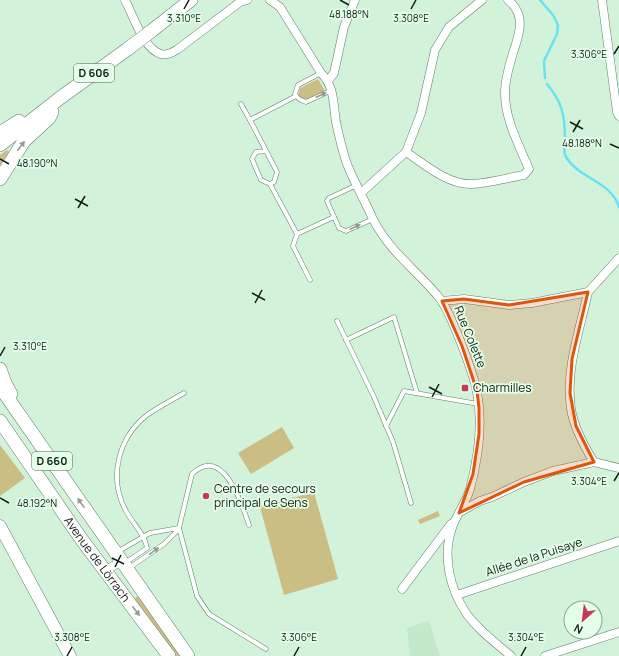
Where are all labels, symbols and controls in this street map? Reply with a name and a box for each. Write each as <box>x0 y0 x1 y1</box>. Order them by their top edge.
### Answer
text: 48.188°N <box>329 7 369 21</box>
text: 3.310°E <box>167 11 201 25</box>
text: 3.308°E <box>393 11 429 25</box>
text: 3.306°E <box>571 47 607 61</box>
road number: D 606 <box>74 64 114 82</box>
one-way arrow <box>315 92 326 98</box>
text: 48.188°N <box>562 136 602 150</box>
one-way arrow <box>17 141 25 152</box>
text: 48.190°N <box>17 156 57 170</box>
one-way arrow <box>349 224 360 230</box>
street label: Rue Colette <box>450 303 491 370</box>
text: 3.310°E <box>13 339 47 353</box>
place label: Charmilles <box>473 379 532 396</box>
marker: Charmilles <box>460 383 470 393</box>
road number: D 660 <box>32 452 72 470</box>
text: 3.304°E <box>571 474 607 488</box>
place label: Centre de secours principal de Sens <box>214 480 316 511</box>
marker: Centre de secours principal de Sens <box>201 491 211 501</box>
text: 48.192°N <box>17 496 57 510</box>
one-way arrow <box>77 498 85 508</box>
street label: Avenue de Lörrach <box>60 513 135 605</box>
street label: Allée de la Puisaye <box>483 533 584 580</box>
one-way arrow <box>149 547 160 555</box>
north arrow <box>563 600 603 640</box>
one-way arrow <box>131 606 140 617</box>
text: N <box>571 621 585 638</box>
text: 3.308°E <box>54 630 90 644</box>
text: 3.306°E <box>281 630 317 644</box>
text: 3.304°E <box>508 630 544 644</box>

